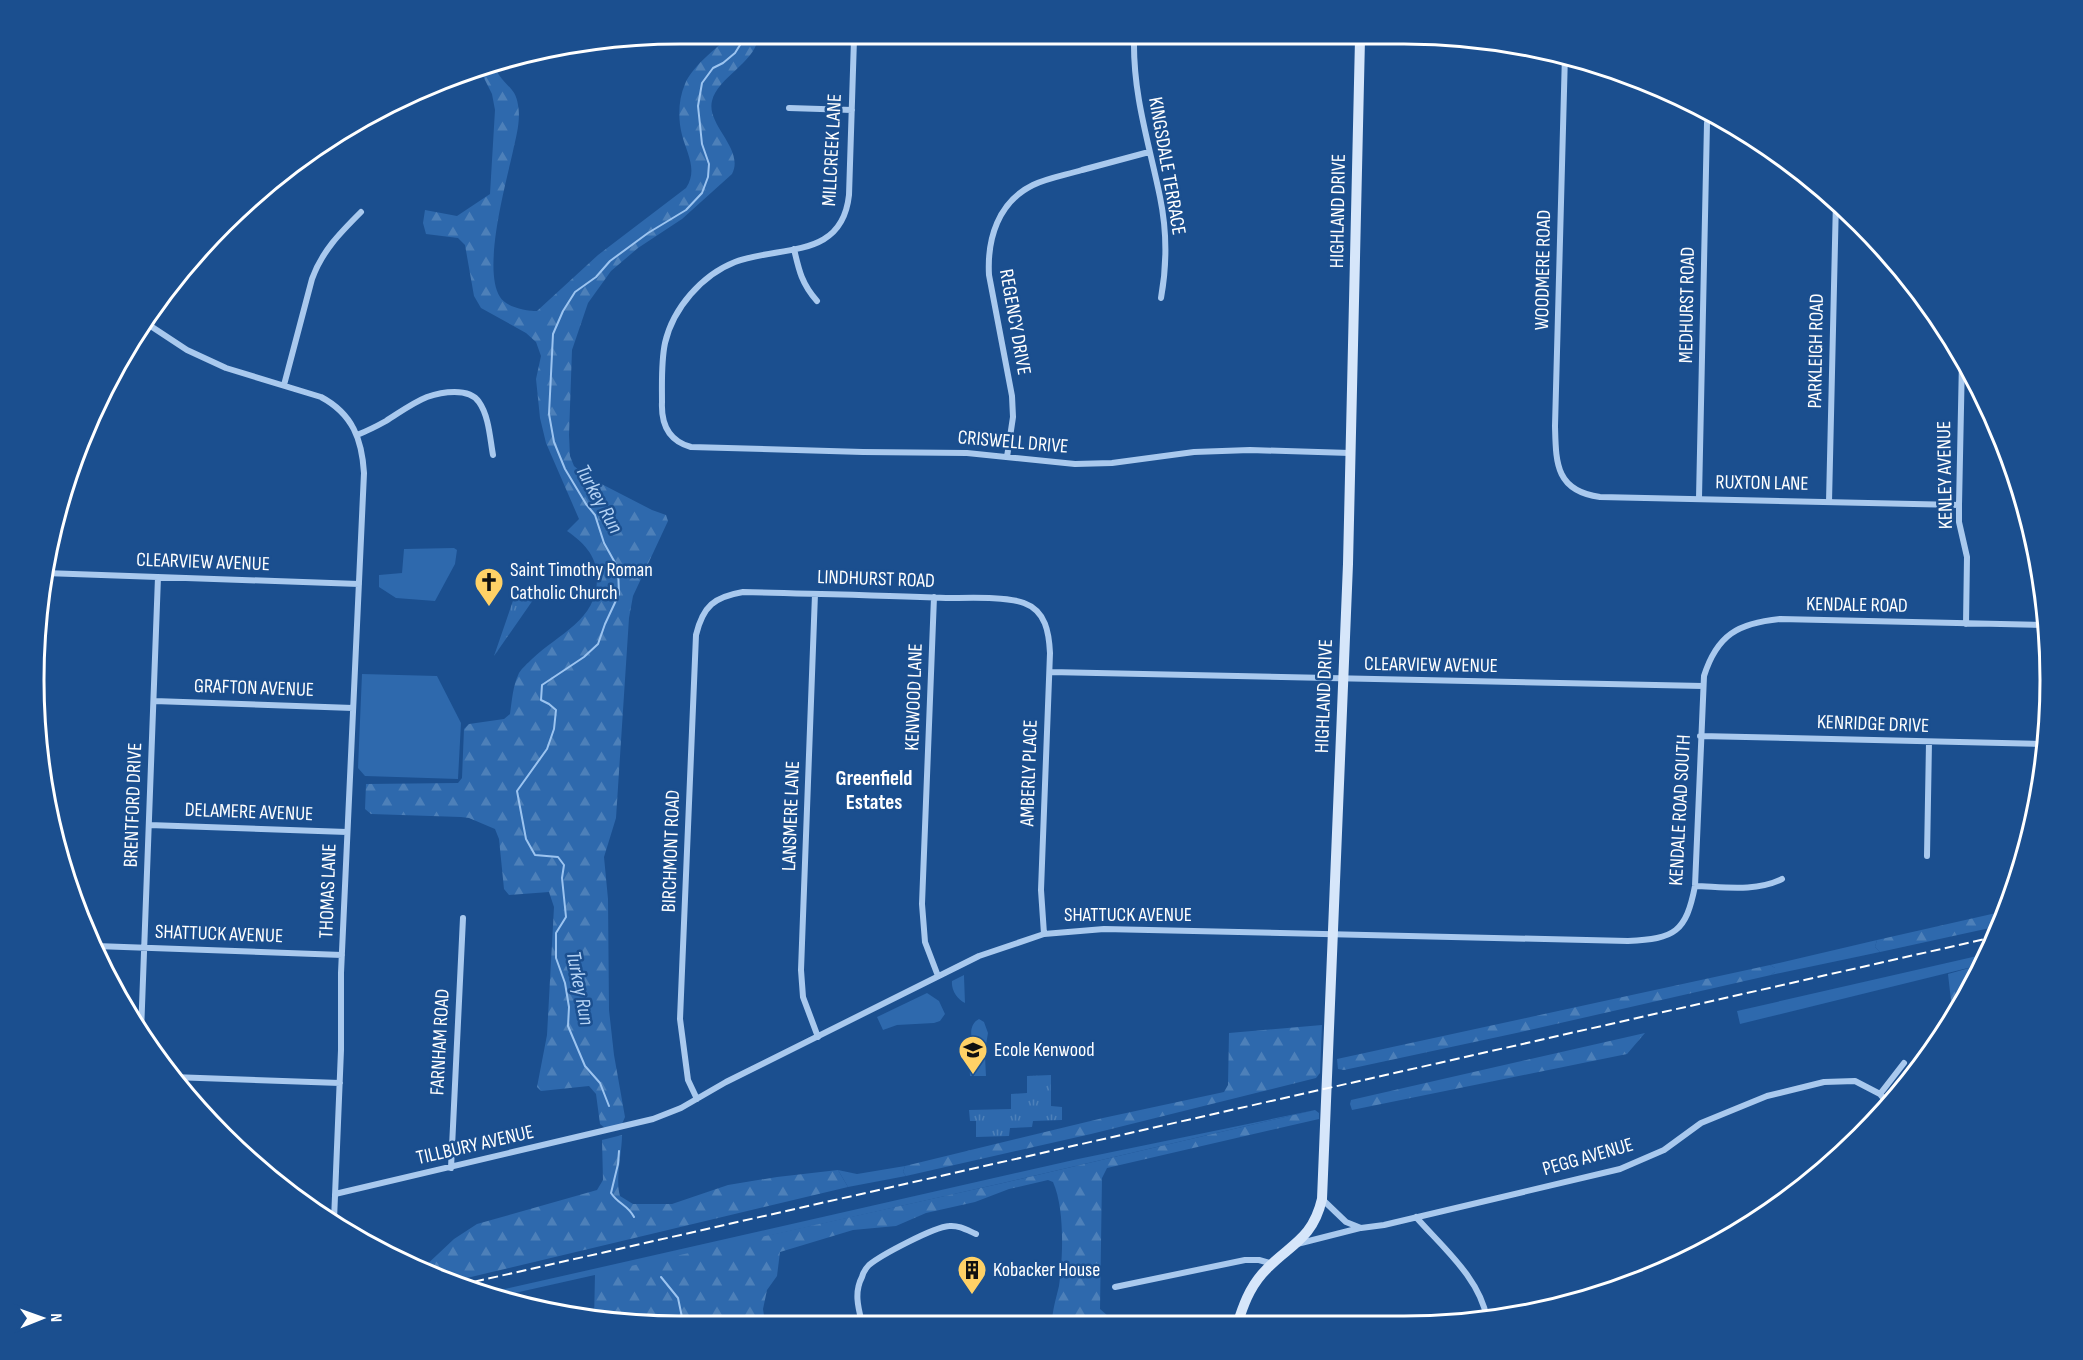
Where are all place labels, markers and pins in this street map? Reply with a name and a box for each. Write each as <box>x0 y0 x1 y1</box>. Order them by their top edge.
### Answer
place label: Saint Timothy Roman Catholic Church <box>510 558 653 605</box>
church icon: Saint Timothy Roman Catholic Church <box>473 566 505 608</box>
school or university icon: Ecole Kenwood <box>957 1034 989 1076</box>
place label: Ecole Kenwood <box>994 1038 1095 1062</box>
building icon: Kobacker House <box>956 1254 988 1296</box>
place label: Kobacker House <box>993 1258 1100 1282</box>

